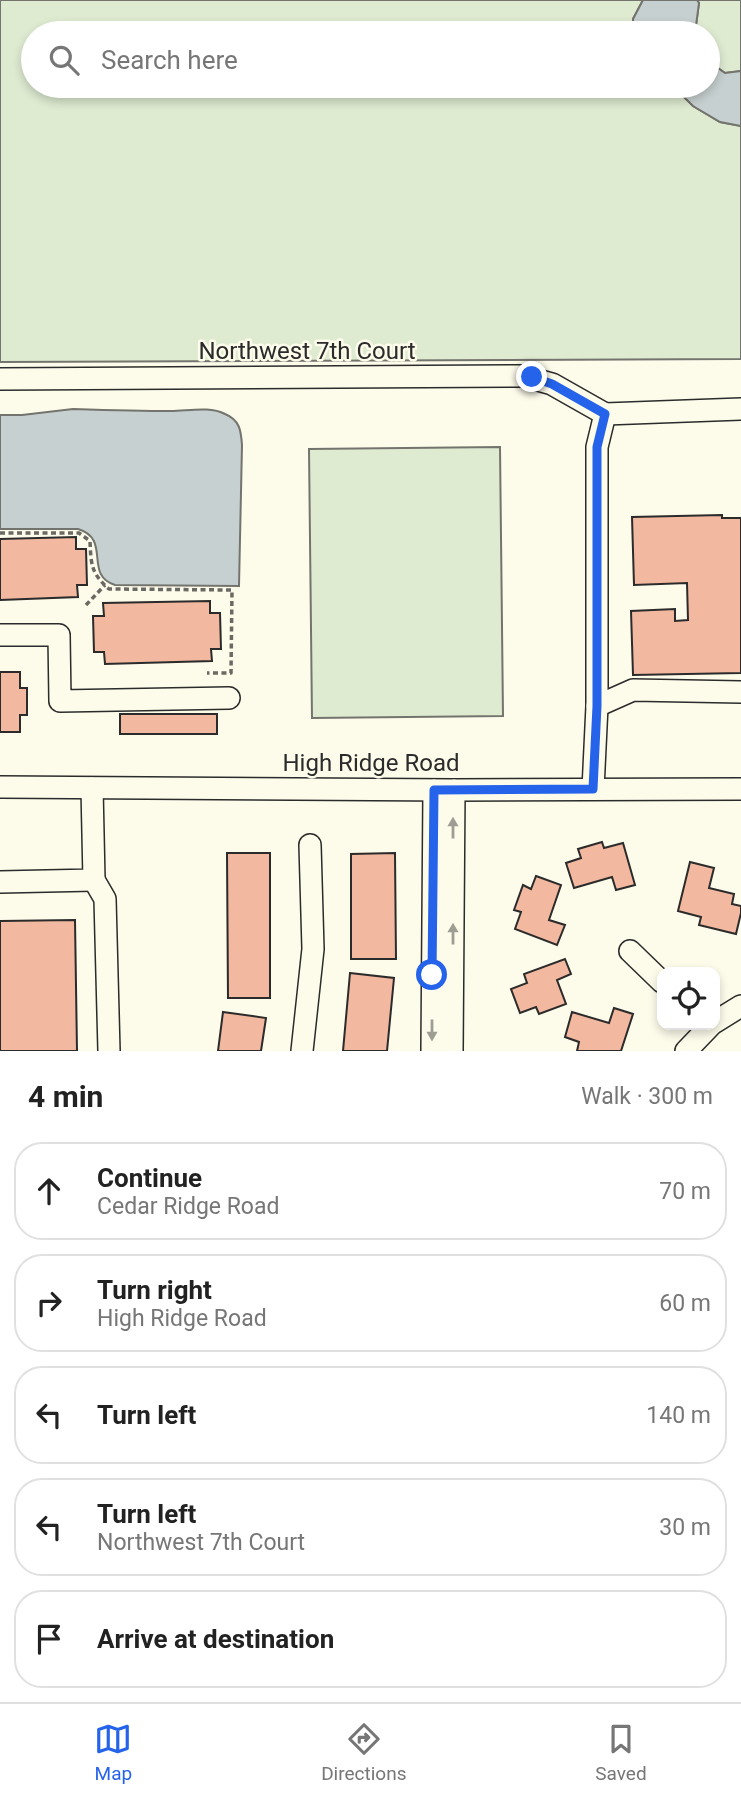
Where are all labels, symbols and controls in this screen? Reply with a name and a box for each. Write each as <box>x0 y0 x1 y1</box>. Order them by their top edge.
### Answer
search box <box>21 21 720 98</box>
icon: search <box>45 41 83 79</box>
text: Search here <box>101 45 238 75</box>
street label: Northwest 7th Court <box>198 337 416 365</box>
route end <box>516 361 547 392</box>
street label: High Ridge Road <box>283 749 460 777</box>
one-way arrow <box>447 817 459 839</box>
one-way arrow <box>447 923 459 945</box>
route start <box>416 959 447 990</box>
map controls <box>657 967 720 1030</box>
button: locate <box>657 967 720 1030</box>
one-way arrow <box>426 1019 438 1041</box>
text: 4 min <box>28 1079 103 1114</box>
text: Walk · 300 m <box>581 1083 713 1110</box>
text: Continue <box>97 1163 202 1193</box>
icon: ahead <box>30 1172 68 1210</box>
text: 70 m <box>659 1178 711 1205</box>
text: Cedar Ridge Road <box>97 1193 279 1220</box>
text: Turn right <box>97 1275 212 1305</box>
icon: right <box>30 1284 68 1322</box>
text: 60 m <box>659 1290 711 1317</box>
text: High Ridge Road <box>97 1305 267 1332</box>
icon: left <box>30 1396 68 1434</box>
text: Turn left <box>97 1400 196 1430</box>
text: 140 m <box>646 1402 711 1429</box>
text: Turn left <box>97 1499 196 1529</box>
icon: left <box>30 1508 68 1546</box>
text: 30 m <box>659 1514 711 1541</box>
text: Northwest 7th Court <box>97 1529 305 1556</box>
icon: arrive <box>30 1620 68 1658</box>
text: Arrive at destination <box>97 1624 334 1654</box>
tab: Map <box>94 1720 132 1785</box>
tab: Directions <box>321 1720 406 1785</box>
tab: Saved <box>595 1720 647 1785</box>

